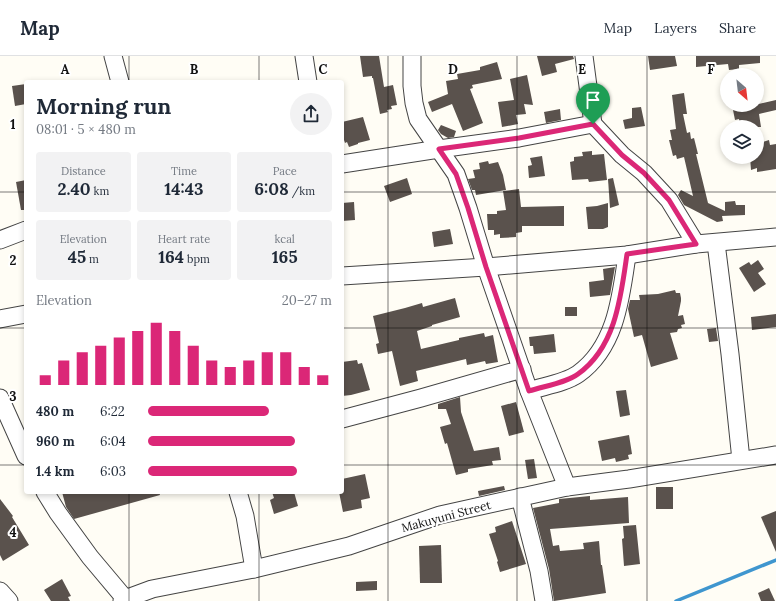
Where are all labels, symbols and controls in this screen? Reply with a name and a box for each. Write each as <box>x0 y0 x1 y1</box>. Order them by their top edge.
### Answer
text: Map <box>20 16 60 40</box>
text: Map <box>604 19 632 37</box>
text: Layers <box>654 19 697 37</box>
text: Share <box>719 19 756 37</box>
text: A <box>61 61 70 78</box>
text: B <box>190 61 199 78</box>
text: C <box>319 61 328 78</box>
text: D <box>448 61 458 78</box>
text: E <box>578 61 586 78</box>
text: F <box>707 61 715 78</box>
north arrow <box>720 68 764 112</box>
map controls <box>720 68 764 164</box>
pin <box>576 83 610 124</box>
icon: arrive <box>582 89 604 111</box>
text: Morning run <box>36 92 171 120</box>
button: share <box>290 93 332 135</box>
text: 1 <box>10 116 16 133</box>
button: layers <box>720 120 764 164</box>
text: 08:01 · 5 × 480 m <box>36 121 136 138</box>
text: Distance <box>61 164 106 178</box>
text: Time <box>171 164 197 178</box>
text: Pace <box>273 164 297 178</box>
text: 2.40 <box>57 178 91 200</box>
text: 14:43 <box>164 178 204 200</box>
text: 6:08 <box>254 178 289 200</box>
text: km <box>91 184 109 198</box>
text: /km <box>289 184 315 198</box>
text: Elevation <box>60 232 107 246</box>
text: Heart rate <box>158 232 210 246</box>
text: kcal <box>274 232 295 246</box>
text: 45 <box>68 246 86 268</box>
text: 164 <box>158 246 184 268</box>
text: 165 <box>272 246 298 268</box>
text: 2 <box>10 252 17 269</box>
text: m <box>86 252 99 266</box>
text: bpm <box>184 252 210 266</box>
text: Elevation <box>36 292 92 309</box>
text: 20–27 m <box>282 292 332 309</box>
text: 3 <box>9 388 17 405</box>
text: 480 m <box>36 403 74 420</box>
text: 6:22 <box>100 403 125 420</box>
text: 960 m <box>36 433 75 450</box>
text: 6:04 <box>100 433 126 450</box>
text: 1.4 km <box>36 463 75 480</box>
text: 6:03 <box>100 463 126 480</box>
street label: Makuyuni Street <box>400 497 493 535</box>
text: 4 <box>9 524 17 541</box>

